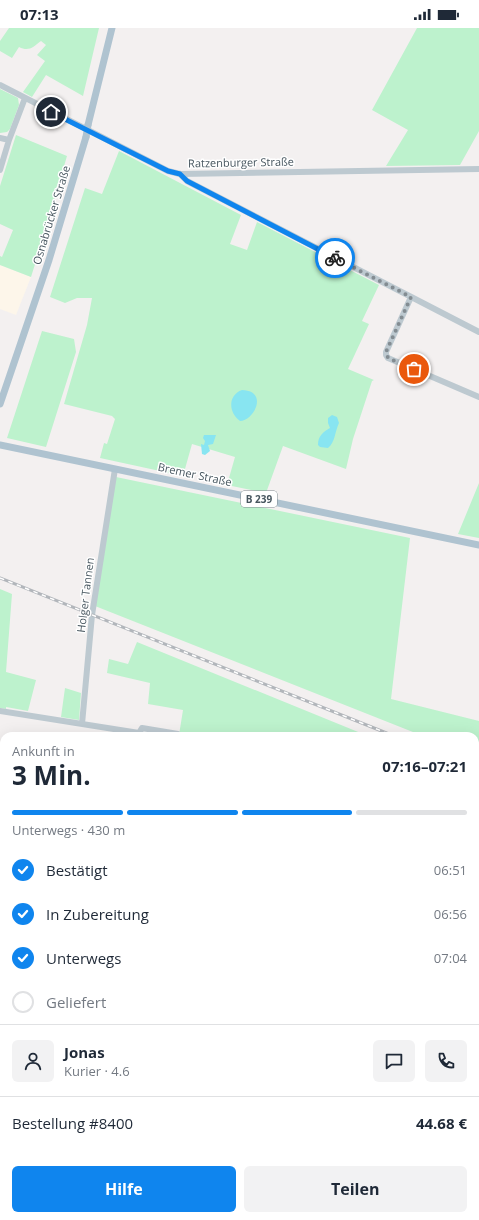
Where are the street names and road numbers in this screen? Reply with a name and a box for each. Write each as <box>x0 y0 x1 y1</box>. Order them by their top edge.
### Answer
street label: Ratzenburger Straße <box>188 154 294 170</box>
street label: Osnabrücker Straße <box>29 164 73 266</box>
street label: Bremer Straße <box>157 459 233 489</box>
road number: B 239 <box>241 491 277 507</box>
street label: Holger Tannen <box>73 557 97 633</box>

